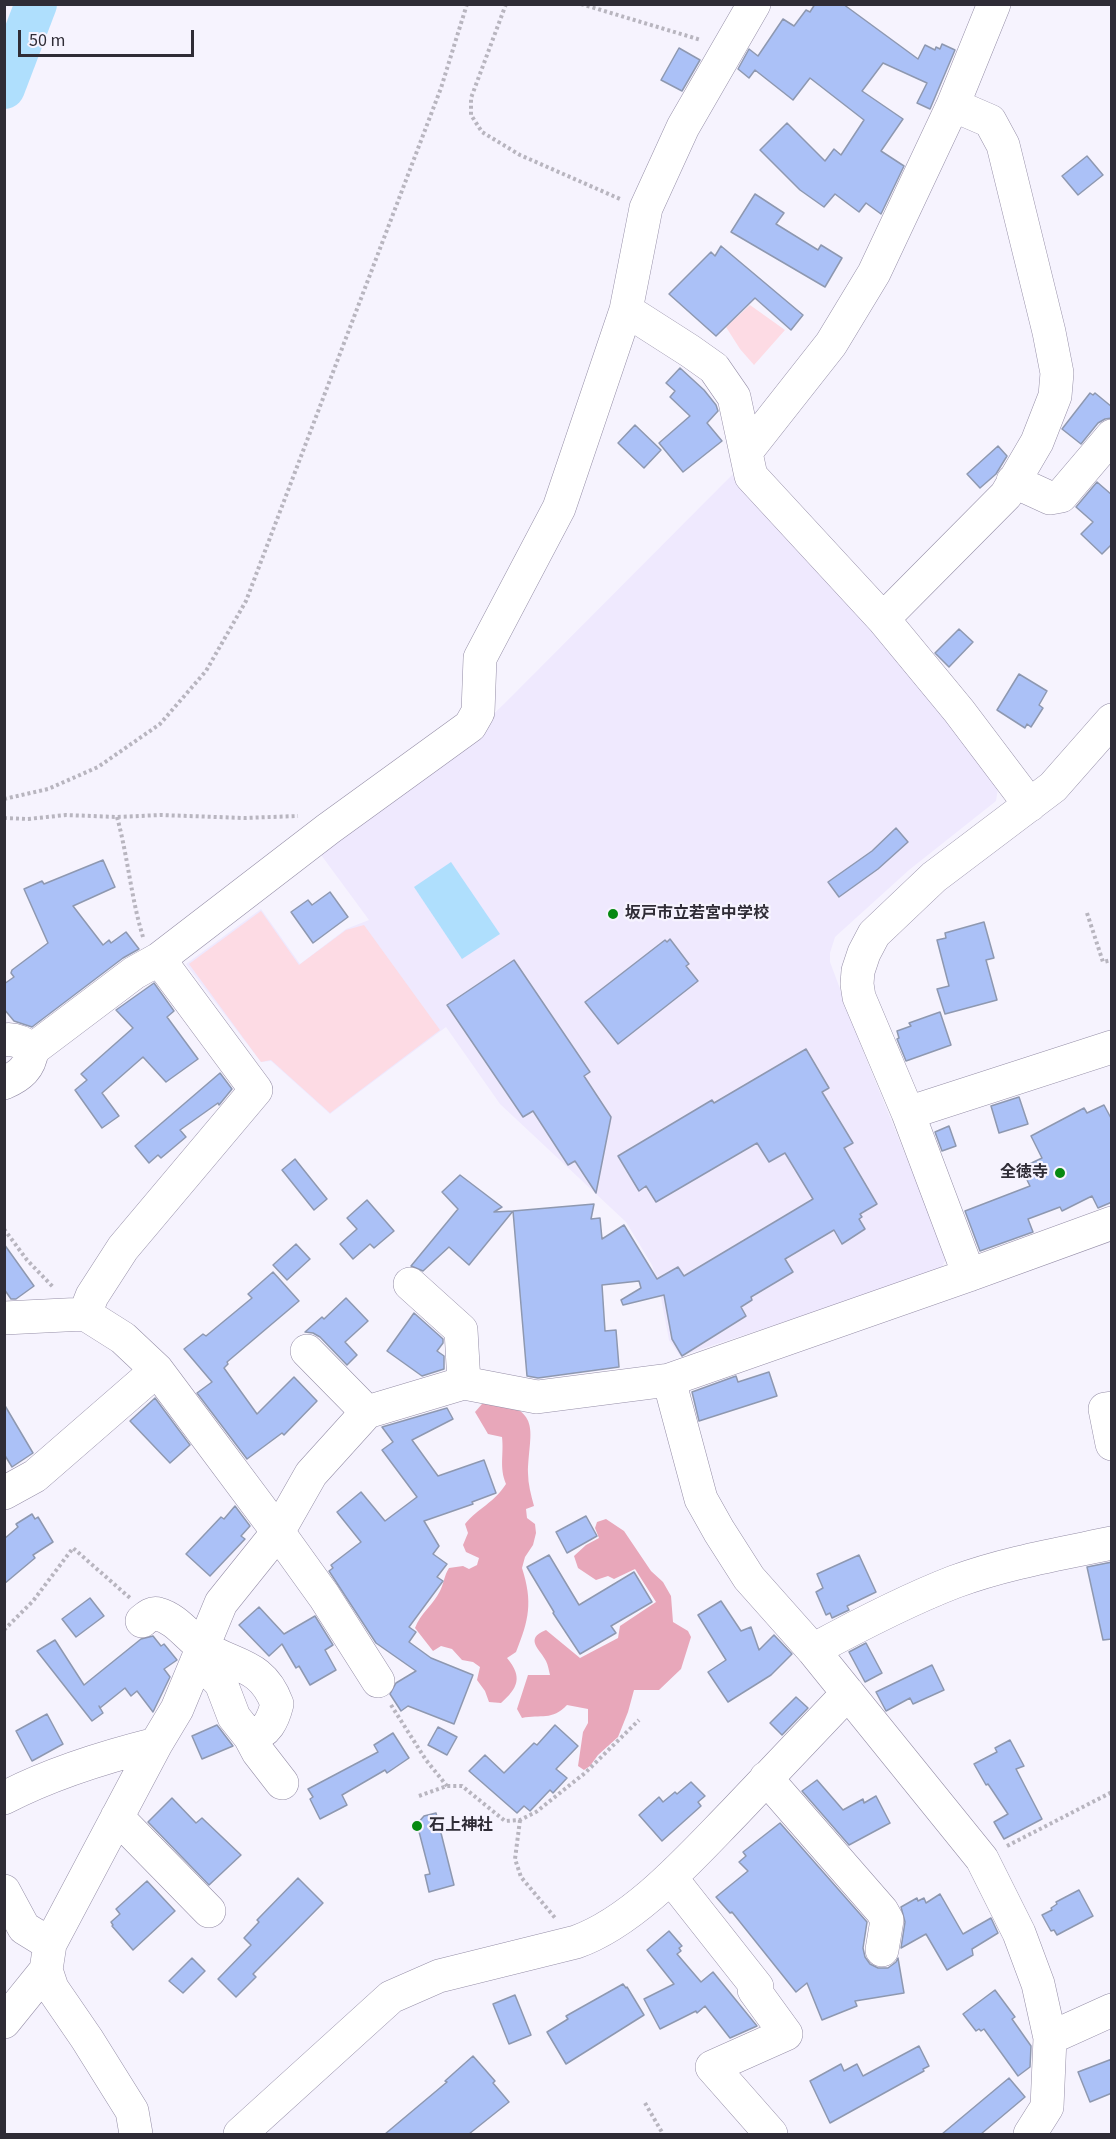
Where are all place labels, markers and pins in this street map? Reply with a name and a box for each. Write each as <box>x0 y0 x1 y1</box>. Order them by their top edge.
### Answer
place label: 坂戸市立若宮中学校 <box>625 904 769 924</box>
marker: 坂戸市立若宮中学校 <box>606 907 620 921</box>
place label: 全徳寺 <box>1000 1163 1048 1183</box>
marker: 全徳寺 <box>1053 1166 1067 1180</box>
place label: 石上神社 <box>429 1816 493 1836</box>
marker: 石上神社 <box>410 1819 424 1833</box>

